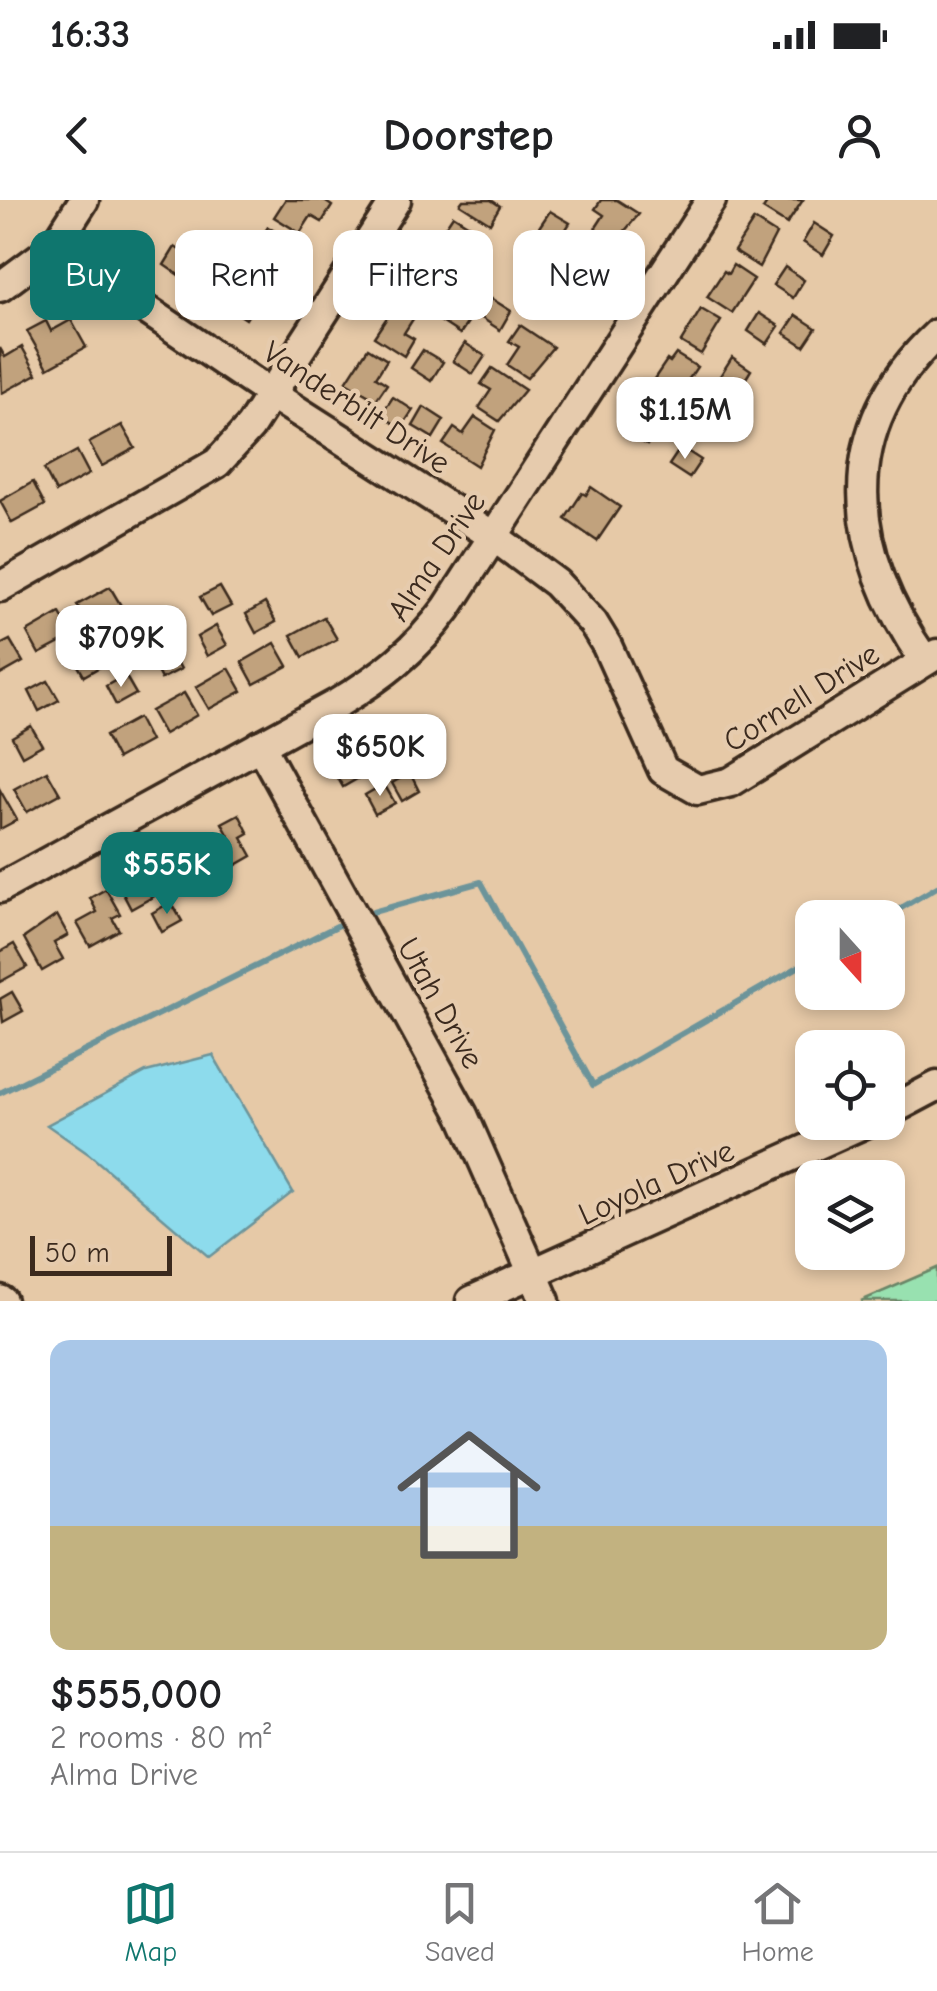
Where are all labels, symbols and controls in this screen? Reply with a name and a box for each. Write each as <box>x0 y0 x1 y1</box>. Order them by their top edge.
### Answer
text: 16:33 <box>50 13 130 57</box>
icon: back <box>50 108 105 163</box>
icon: person <box>832 108 887 163</box>
text: Doorstep <box>383 109 554 161</box>
chip: Buy <box>30 230 155 320</box>
chip: Rent <box>175 230 313 320</box>
chip: Filters <box>333 230 493 320</box>
chip: New <box>513 230 645 320</box>
street label: Vanderbilt Drive <box>256 333 457 482</box>
pin: $1.15M <box>604 377 766 462</box>
text: $1.15M <box>639 391 732 428</box>
street label: Alma Drive <box>380 485 493 628</box>
pin: $709K <box>51 605 191 690</box>
text: $709K <box>78 619 164 656</box>
street label: Cornell Drive <box>717 635 886 760</box>
pin: $650K <box>310 714 450 799</box>
text: $650K <box>335 728 425 765</box>
pin: $555K <box>97 832 237 917</box>
text: $555K <box>123 846 211 883</box>
north arrow <box>795 900 905 1010</box>
map controls <box>795 900 905 1270</box>
street label: Utah Drive <box>390 931 492 1075</box>
button: locate <box>795 1030 905 1140</box>
street label: Loyola Drive <box>573 1132 740 1233</box>
button: layers <box>795 1160 905 1270</box>
scale bar <box>30 1231 172 1276</box>
text: 50 m <box>45 1237 110 1269</box>
icon: home <box>379 1405 559 1585</box>
text: $555,000 <box>50 1670 222 1719</box>
text: 2 rooms · 80 m² <box>50 1719 271 1756</box>
text: Alma Drive <box>50 1756 198 1793</box>
tab: Map <box>123 1876 178 1968</box>
tab: Saved <box>425 1876 495 1968</box>
tab: Home <box>741 1876 814 1968</box>

